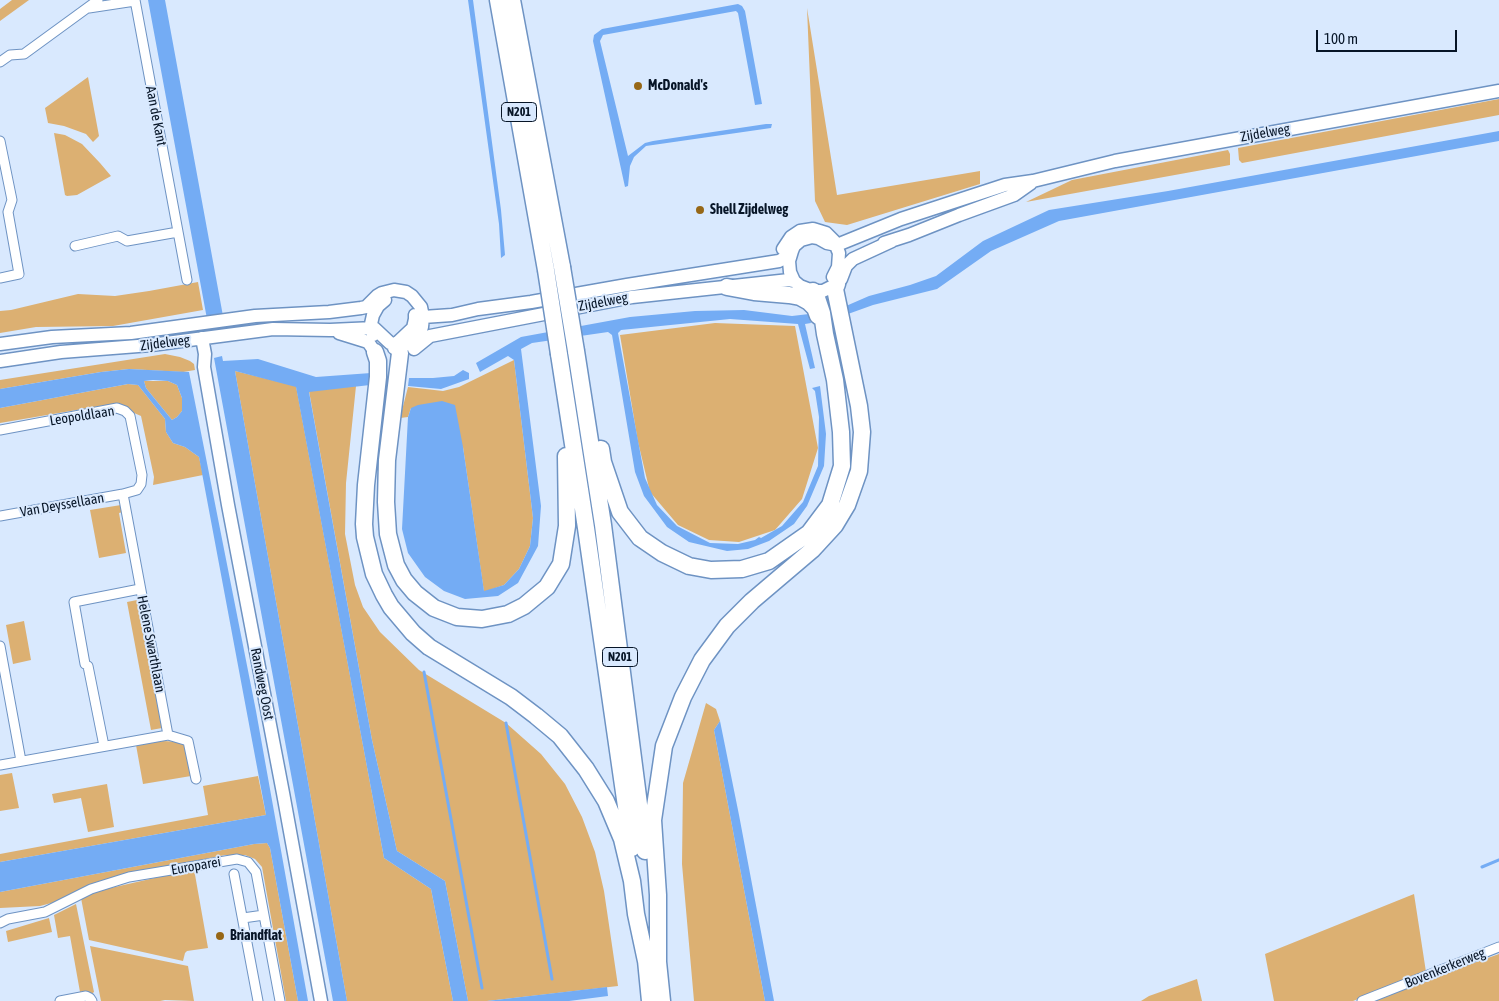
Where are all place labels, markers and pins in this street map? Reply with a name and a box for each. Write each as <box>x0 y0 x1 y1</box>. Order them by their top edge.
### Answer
place label: McDonald's <box>648 78 708 94</box>
marker: McDonald's <box>632 80 644 92</box>
place label: Shell Zijdelweg <box>710 202 788 218</box>
marker: Shell Zijdelweg <box>694 204 706 216</box>
place label: Briandflat <box>230 928 282 944</box>
marker: Briandflat <box>214 930 226 942</box>

